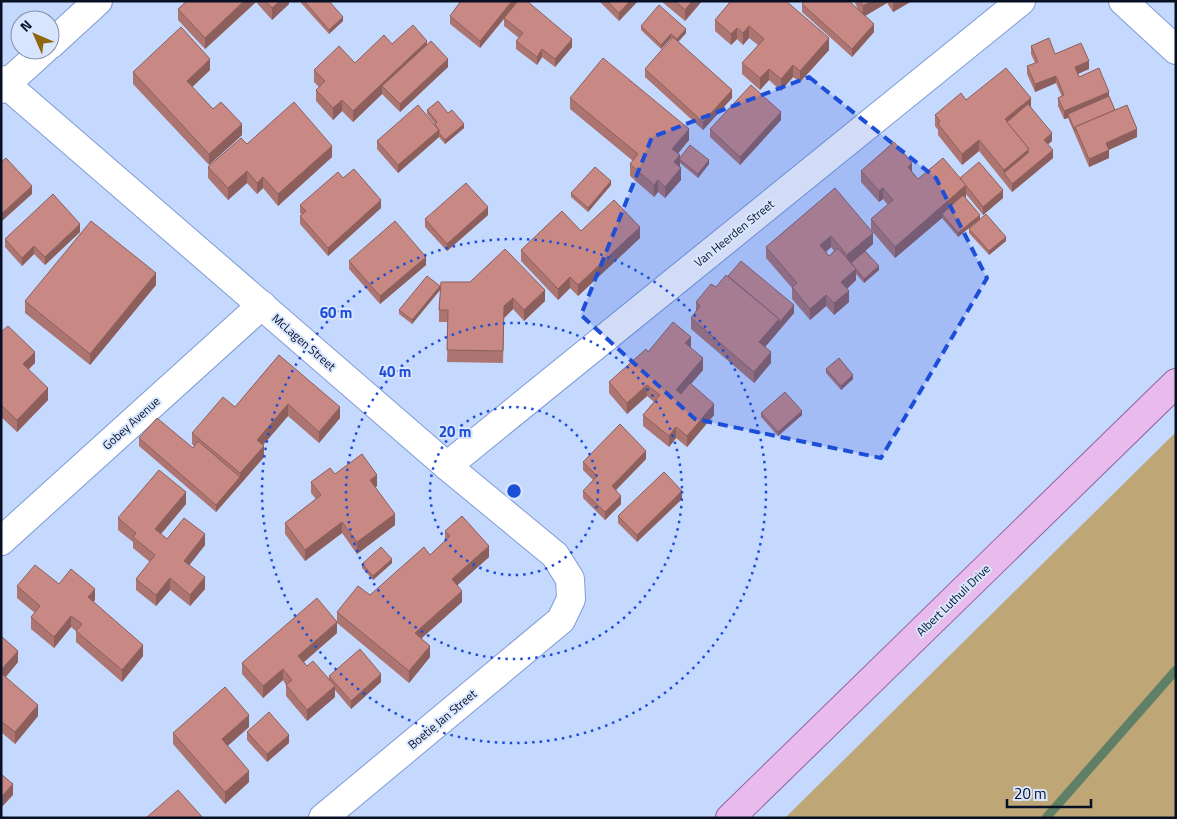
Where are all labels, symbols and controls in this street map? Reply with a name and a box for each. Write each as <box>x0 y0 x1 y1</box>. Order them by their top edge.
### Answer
north arrow <box>10 10 60 60</box>
text: N <box>15 15 36 36</box>
street label: Van Heerden Street <box>690 194 779 271</box>
text: 60 m <box>320 301 352 324</box>
street label: McLagen Street <box>268 309 341 376</box>
text: 40 m <box>379 360 411 383</box>
street label: Gobey Avenue <box>98 392 164 454</box>
text: 20 m <box>439 420 471 443</box>
centre of rings <box>505 482 523 500</box>
street label: Albert Luthuli Drive <box>912 560 994 640</box>
street label: Boetie Jan Street <box>403 684 481 754</box>
scale bar <box>1007 776 1091 808</box>
text: 20 m <box>1014 782 1047 805</box>

